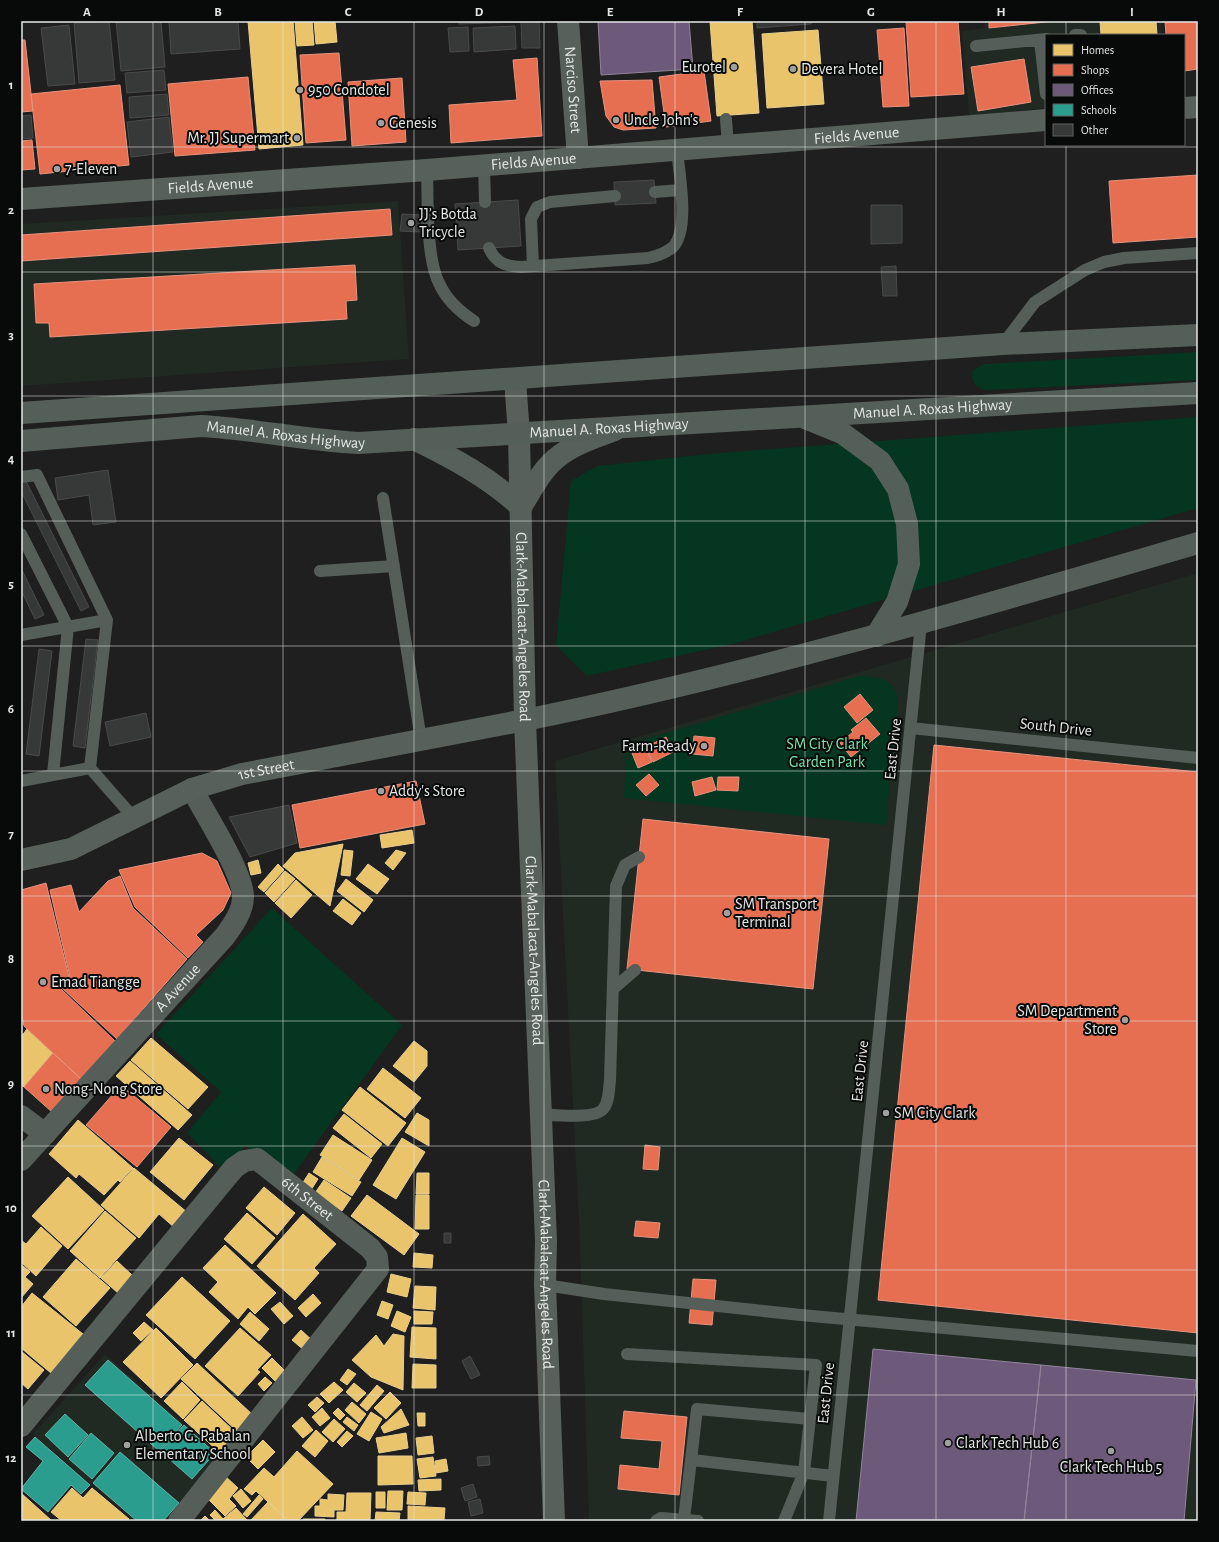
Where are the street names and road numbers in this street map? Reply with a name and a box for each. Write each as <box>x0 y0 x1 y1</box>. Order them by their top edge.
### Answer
street label: Narciso Street <box>562 46 584 134</box>
street label: Fields Avenue <box>813 124 900 147</box>
street label: Fields Avenue <box>490 150 577 173</box>
street label: Fields Avenue <box>167 174 254 196</box>
street label: Manuel A. Roxas Highway <box>852 396 1013 422</box>
street label: Manuel A. Roxas Highway <box>529 415 689 441</box>
street label: Manuel A. Roxas Highway <box>206 418 366 452</box>
street label: Clark-Mabalacat-Angeles Road <box>513 532 533 722</box>
street label: South Drive <box>1019 715 1093 739</box>
street label: East Drive <box>882 717 904 781</box>
street label: 1st Street <box>236 756 296 783</box>
street label: Clark-Mabalacat-Angeles Road <box>522 856 546 1046</box>
street label: A Avenue <box>152 961 204 1015</box>
street label: East Drive <box>849 1039 871 1103</box>
street label: 6th Street <box>278 1173 336 1224</box>
street label: Clark-Mabalacat-Angeles Road <box>536 1179 556 1369</box>
street label: East Drive <box>815 1361 837 1425</box>

